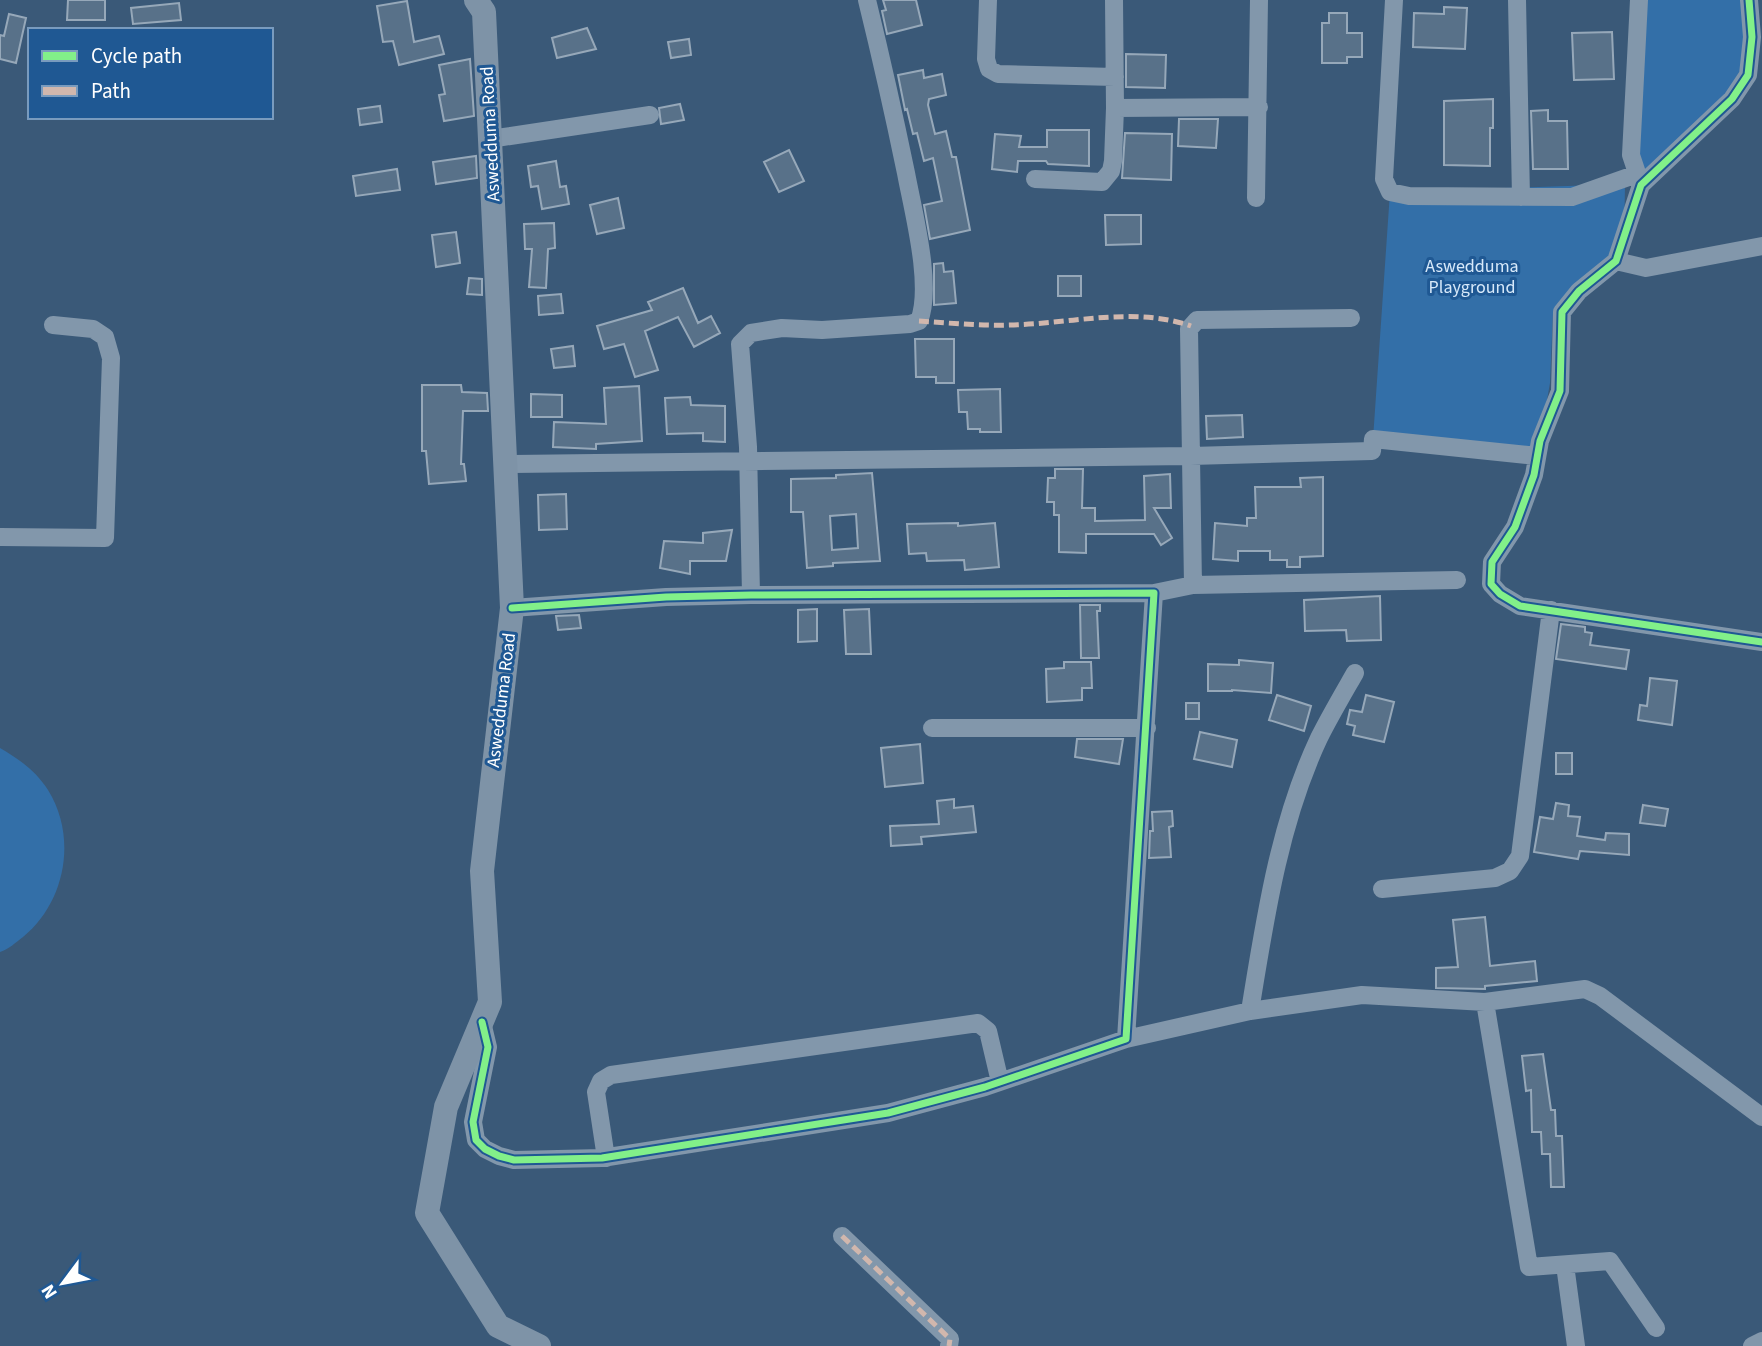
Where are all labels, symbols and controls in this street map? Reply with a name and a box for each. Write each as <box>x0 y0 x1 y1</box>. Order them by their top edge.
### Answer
legend <box>28 28 273 119</box>
text: Cycle path <box>91 41 182 71</box>
street label: Aswedduma Road <box>474 66 507 202</box>
text: Path <box>91 76 131 106</box>
park label: Aswedduma Playground <box>1425 254 1519 300</box>
street label: Aswedduma Road <box>481 631 522 769</box>
north arrow <box>28 1248 98 1318</box>
text: N <box>35 1279 65 1304</box>

